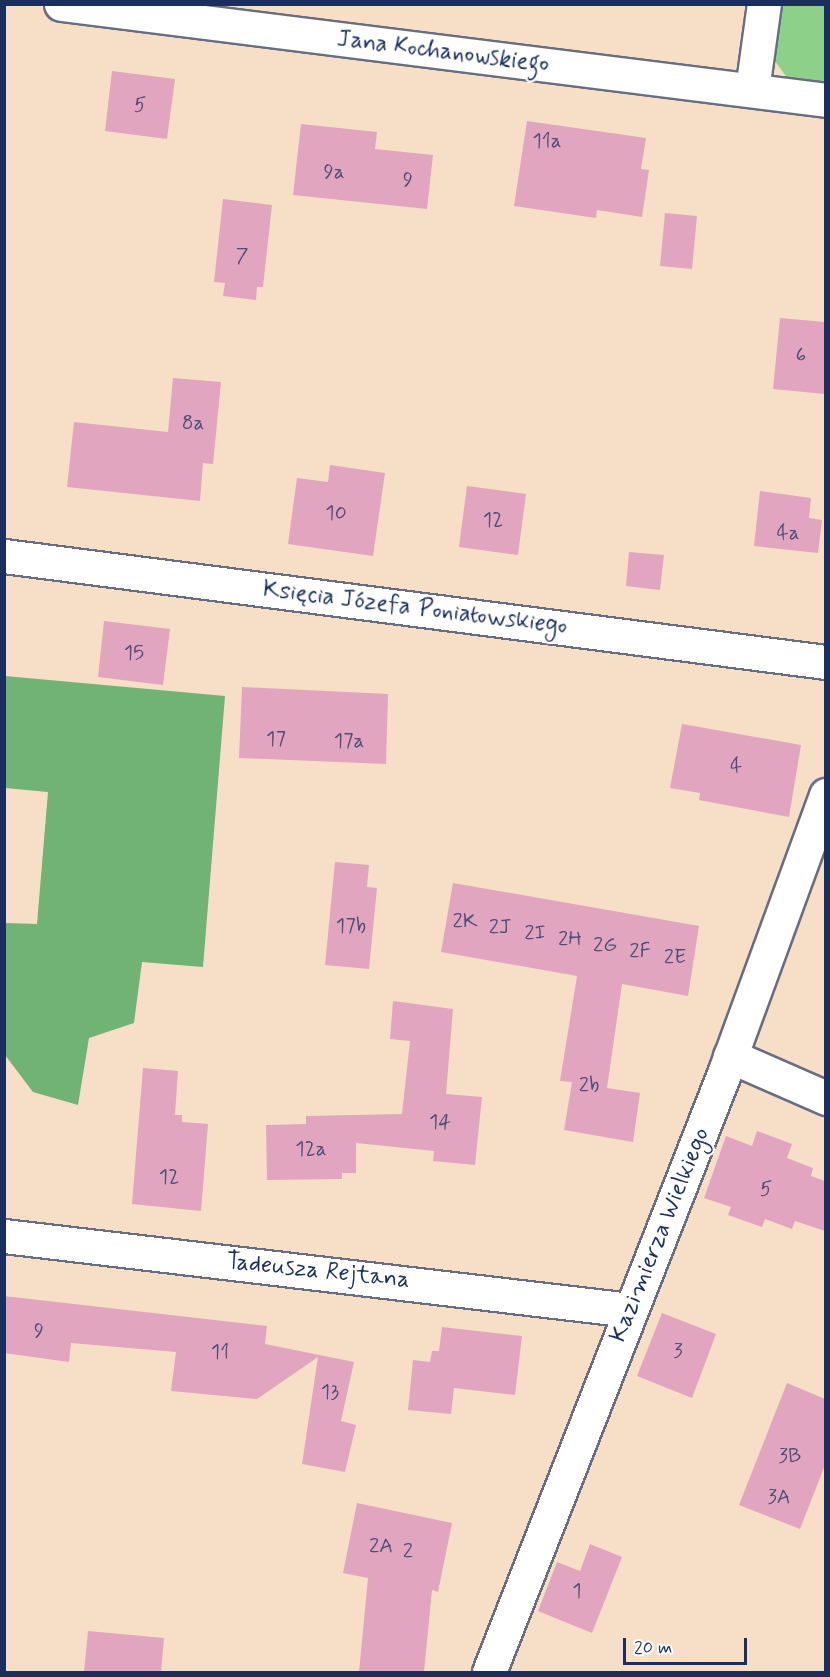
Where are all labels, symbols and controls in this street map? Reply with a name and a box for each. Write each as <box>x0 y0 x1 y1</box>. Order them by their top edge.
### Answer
street label: Jana Kochanowskiego <box>333 24 553 80</box>
house number: 5 <box>134 92 146 118</box>
house number: 11a <box>532 128 562 154</box>
house number: 9a <box>323 159 345 185</box>
house number: 9 <box>403 167 413 193</box>
house number: 7 <box>236 243 248 269</box>
house number: 6 <box>796 342 806 368</box>
house number: 8a <box>182 410 204 436</box>
house number: 10 <box>325 500 347 526</box>
house number: 12 <box>483 507 503 533</box>
house number: 4a <box>776 520 800 546</box>
street label: Księcia Józefa Poniatowskiego <box>261 575 569 641</box>
house number: 15 <box>124 640 144 666</box>
house number: 17 <box>266 726 286 752</box>
house number: 17a <box>334 728 364 754</box>
house number: 4 <box>730 753 742 779</box>
house number: 2K <box>452 908 478 934</box>
house number: 17b <box>336 913 366 939</box>
house number: 2J <box>489 914 511 940</box>
house number: 2I <box>524 920 546 946</box>
house number: 2H <box>558 926 582 952</box>
house number: 2G <box>593 932 617 958</box>
house number: 2F <box>629 938 651 964</box>
house number: 2E <box>664 944 686 970</box>
house number: 2b <box>579 1072 599 1098</box>
house number: 14 <box>429 1109 451 1135</box>
street label: Kazimierza Wielkiego <box>604 1125 716 1345</box>
house number: 12a <box>295 1136 327 1162</box>
house number: 12 <box>159 1164 179 1190</box>
house number: 5 <box>760 1176 772 1202</box>
street label: Tadeusza Rejtana <box>225 1247 411 1295</box>
house number: 9 <box>34 1318 44 1344</box>
house number: 3 <box>673 1338 683 1364</box>
house number: 11 <box>211 1339 229 1365</box>
house number: 13 <box>321 1379 339 1405</box>
house number: 3B <box>779 1443 801 1469</box>
house number: 3A <box>767 1484 791 1510</box>
house number: 2A <box>369 1533 393 1559</box>
house number: 2 <box>403 1538 413 1564</box>
house number: 1 <box>572 1578 582 1604</box>
scale bar <box>626 1626 750 1664</box>
text: 20 m <box>634 1636 672 1660</box>

